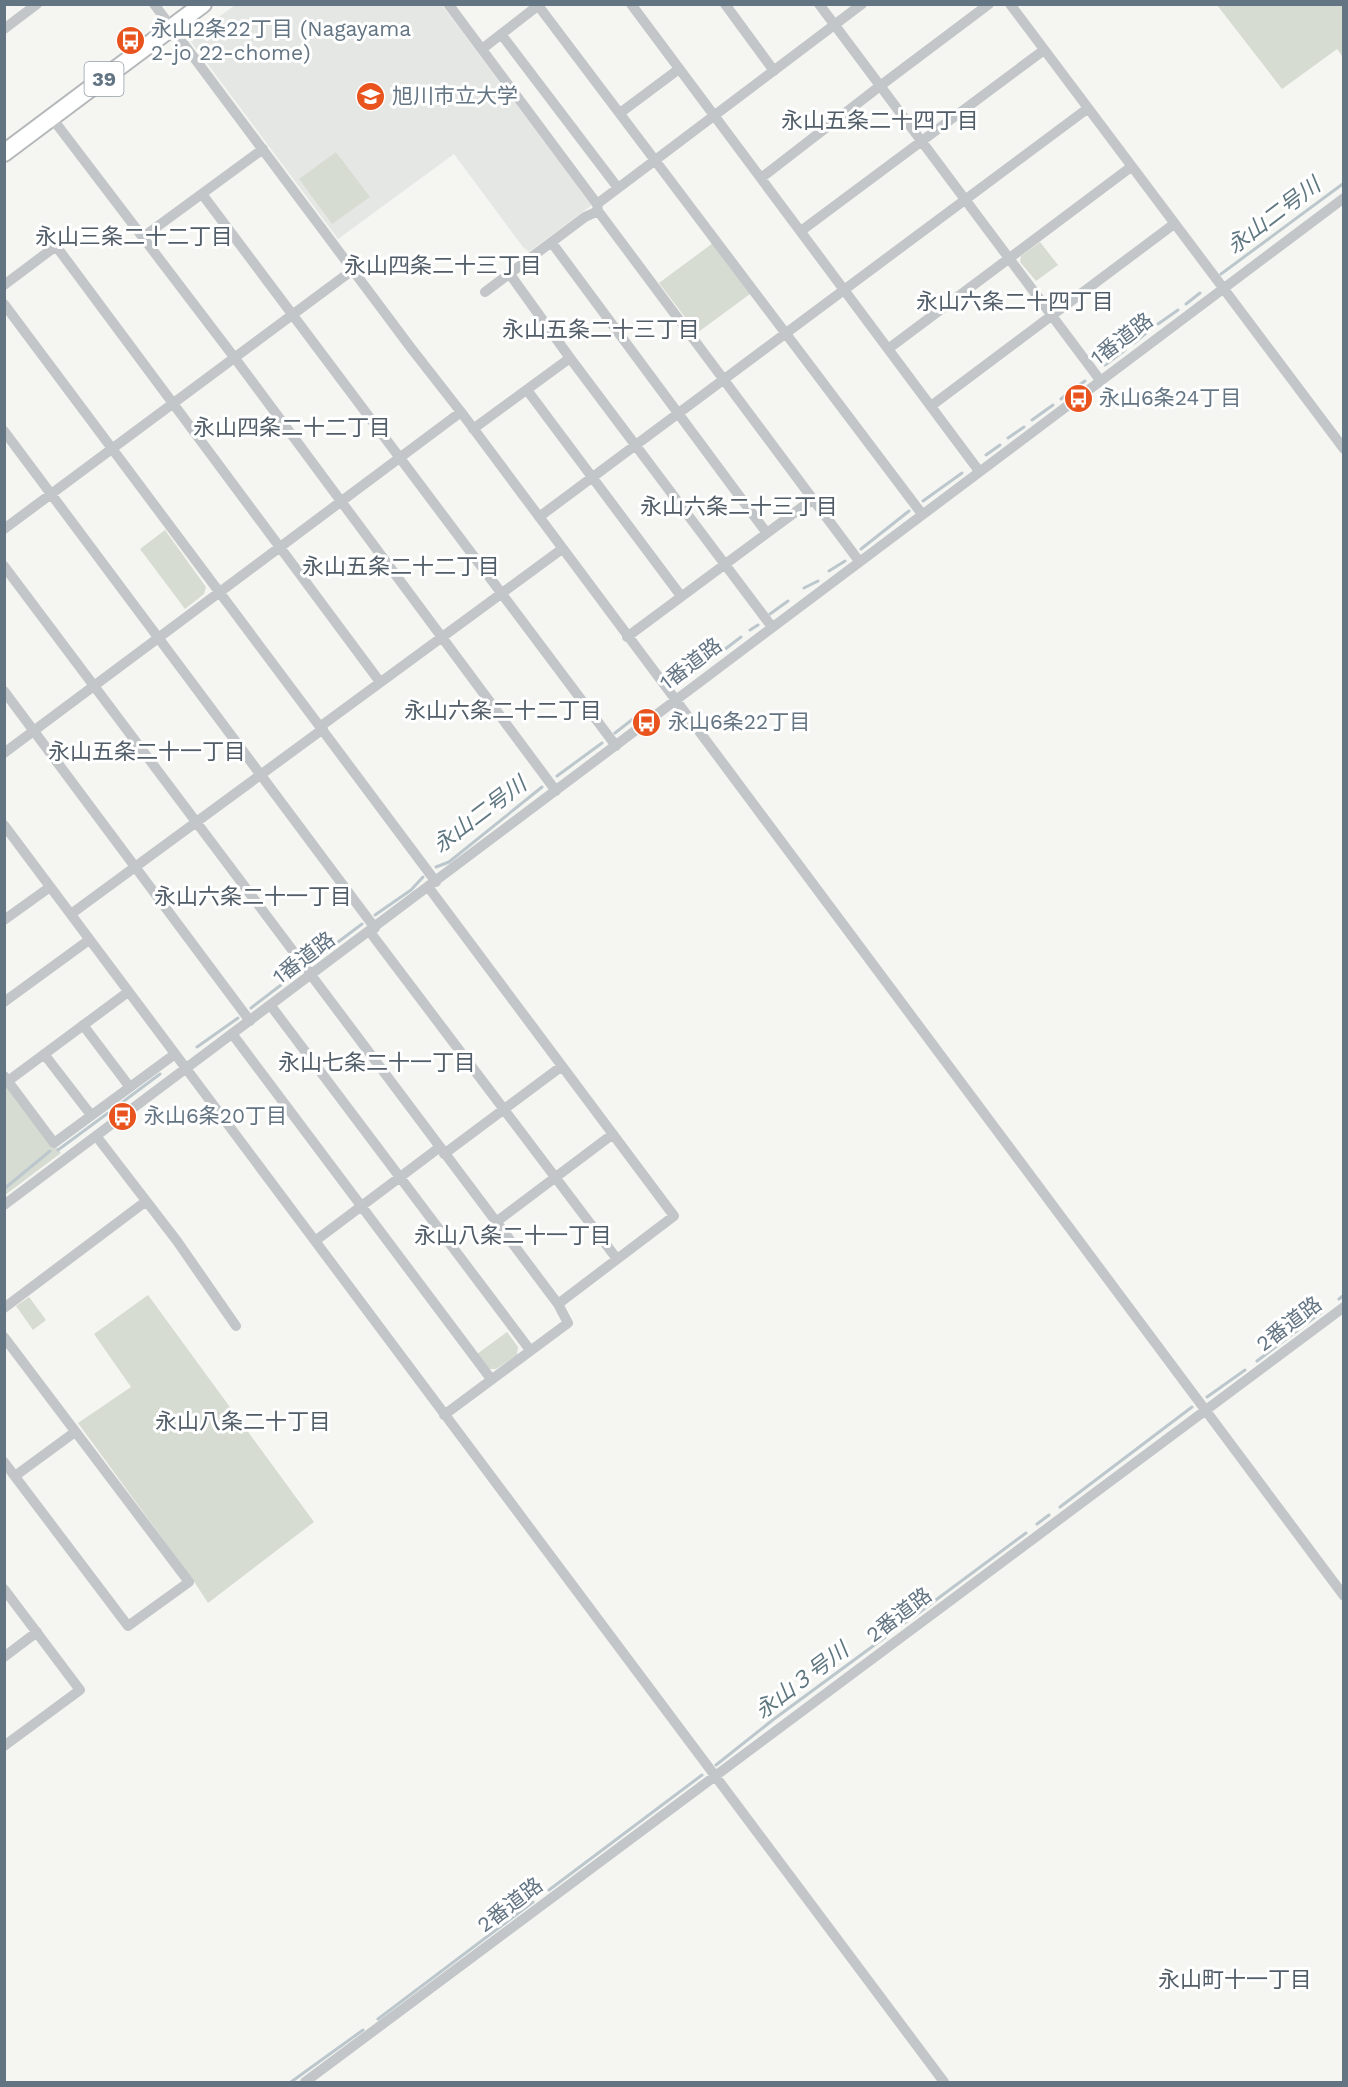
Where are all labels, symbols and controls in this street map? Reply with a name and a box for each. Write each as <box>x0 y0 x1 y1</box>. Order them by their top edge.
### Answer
place label: 永山2条22丁目 (Nagayama 2-jo 22-chome) <box>151 16 411 65</box>
bus stop icon: 永山2条22丁目 (Nagayama 2-jo 22-chome) <box>114 25 146 57</box>
road number: 39 <box>84 62 124 96</box>
school or university icon: 旭川市立大学 <box>355 80 387 112</box>
place label: 旭川市立大学 <box>392 83 518 108</box>
district label: 永山五条二十四丁目 <box>781 108 979 133</box>
water label: 永山二号川 <box>1222 171 1326 258</box>
district label: 永山三条二十二丁目 <box>35 224 233 249</box>
district label: 永山四条二十三丁目 <box>344 253 542 278</box>
district label: 永山六条二十四丁目 <box>916 289 1114 314</box>
street label: 1番道路 <box>1086 307 1158 370</box>
district label: 永山五条二十三丁目 <box>502 317 700 342</box>
bus stop icon: 永山6条24丁目 <box>1062 382 1094 414</box>
place label: 永山6条24丁目 <box>1099 385 1241 410</box>
district label: 永山四条二十二丁目 <box>193 415 391 440</box>
district label: 永山六条二十三丁目 <box>640 494 838 519</box>
district label: 永山五条二十二丁目 <box>302 554 500 579</box>
street label: 1番道路 <box>655 632 727 695</box>
district label: 永山六条二十二丁目 <box>404 698 602 723</box>
bus stop icon: 永山6条22丁目 <box>631 706 663 738</box>
place label: 永山6条22丁目 <box>668 709 810 734</box>
district label: 永山五条二十一丁目 <box>48 739 246 764</box>
water label: 永山二号川 <box>428 770 532 857</box>
district label: 永山六条二十一丁目 <box>154 884 352 909</box>
street label: 1番道路 <box>268 926 340 989</box>
district label: 永山七条二十一丁目 <box>278 1050 476 1075</box>
bus stop icon: 永山6条20丁目 <box>107 1100 139 1132</box>
place label: 永山6条20丁目 <box>144 1103 287 1128</box>
district label: 永山八条二十一丁目 <box>414 1223 612 1248</box>
street label: 2番道路 <box>1251 1291 1326 1356</box>
district label: 永山八条二十丁目 <box>155 1409 331 1434</box>
street label: 2番道路 <box>861 1582 936 1647</box>
water label: 永山３号川 <box>750 1636 854 1723</box>
street label: 2番道路 <box>472 1872 547 1937</box>
district label: 永山町十一丁目 <box>1158 1967 1312 1992</box>

